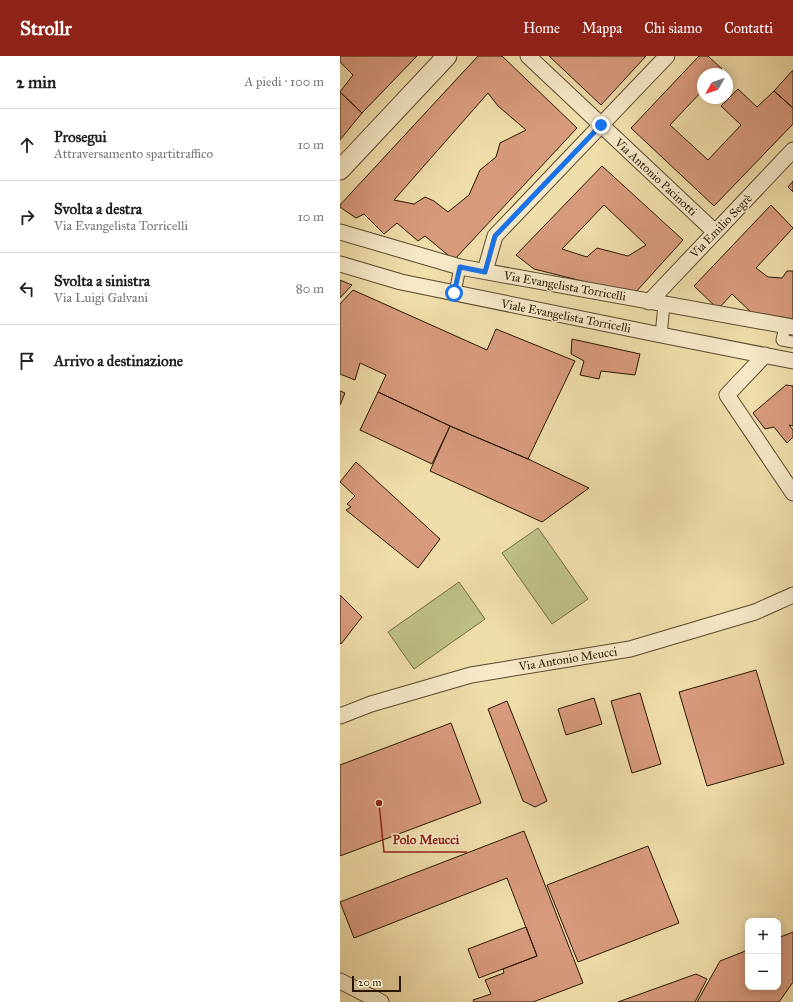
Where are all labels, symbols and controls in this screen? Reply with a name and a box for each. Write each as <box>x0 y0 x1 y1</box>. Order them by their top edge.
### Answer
text: Strollr <box>20 17 72 40</box>
text: Home <box>523 20 560 37</box>
text: Mappa <box>582 20 622 37</box>
text: Chi siamo <box>644 20 702 37</box>
text: Contatti <box>724 20 773 37</box>
north arrow <box>697 68 733 104</box>
text: 2 min <box>16 72 56 93</box>
text: A piedi · 100 m <box>245 74 324 90</box>
route end <box>592 116 610 134</box>
text: Prosegui <box>54 128 107 146</box>
icon: ahead <box>16 134 38 156</box>
street label: Via Antonio Pacinotti <box>611 135 700 219</box>
text: 10 m <box>298 137 324 153</box>
text: Attraversamento spartitraffico <box>54 146 213 162</box>
street label: Via Emilio Segrè <box>686 191 756 262</box>
text: Svolta a destra <box>54 200 142 218</box>
icon: right <box>16 206 38 228</box>
text: 10 m <box>298 209 324 225</box>
text: Via Evangelista Torricelli <box>54 218 188 234</box>
street label: Via Evangelista Torricelli <box>502 268 628 305</box>
text: Svolta a sinistra <box>54 272 150 290</box>
icon: left <box>16 278 38 300</box>
text: 80 m <box>296 281 324 297</box>
route start <box>445 284 463 302</box>
text: Via Luigi Galvani <box>54 290 148 306</box>
street label: Viale Evangelista Torricelli <box>499 296 633 337</box>
icon: arrive <box>16 350 38 372</box>
text: Arrivo a destinazione <box>54 352 183 370</box>
street label: Via Antonio Meucci <box>517 644 619 674</box>
callout: Polo Meucci <box>384 827 467 852</box>
text: Polo Meucci <box>393 832 460 848</box>
map controls <box>745 918 781 990</box>
button: + <box>745 918 781 954</box>
button: − <box>745 954 781 990</box>
scale bar <box>352 974 401 993</box>
text: 20 m <box>358 976 381 989</box>

